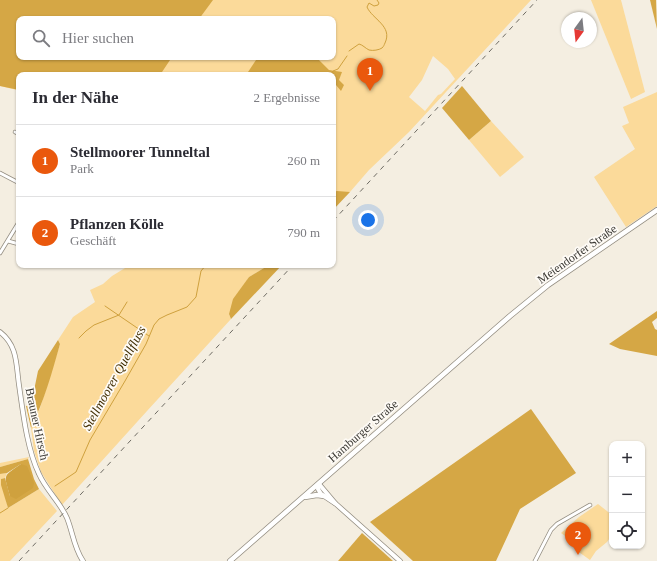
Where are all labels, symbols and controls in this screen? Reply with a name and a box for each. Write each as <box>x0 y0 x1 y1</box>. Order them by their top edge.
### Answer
north arrow <box>561 12 597 48</box>
search box <box>16 16 336 60</box>
icon: search <box>30 27 52 49</box>
text: Hier suchen <box>62 30 134 46</box>
pin: 1 <box>357 58 383 91</box>
text: In der Nähe <box>32 88 119 107</box>
text: 2 Ergebnisse <box>253 90 320 105</box>
text: Stellmoorer Tunneltal <box>70 144 210 160</box>
text: 1 <box>42 153 48 168</box>
text: 260 m <box>287 153 320 168</box>
text: Park <box>70 161 94 176</box>
your location <box>358 210 378 230</box>
text: Pflanzen Kölle <box>70 216 164 232</box>
street label: Meiendorfer Straße <box>535 221 619 287</box>
text: 2 <box>42 225 48 240</box>
text: 790 m <box>287 225 320 240</box>
text: Geschäft <box>70 233 116 248</box>
water label: Stellmoorer Quellfluss <box>79 323 149 433</box>
street label: Brauner Hirsch <box>22 387 52 461</box>
street label: Hamburger Straße <box>325 397 401 465</box>
map controls <box>609 441 645 549</box>
button: + <box>609 441 645 477</box>
button: − <box>609 477 645 513</box>
button: locate <box>609 513 645 549</box>
pin: 2 <box>565 522 591 555</box>

